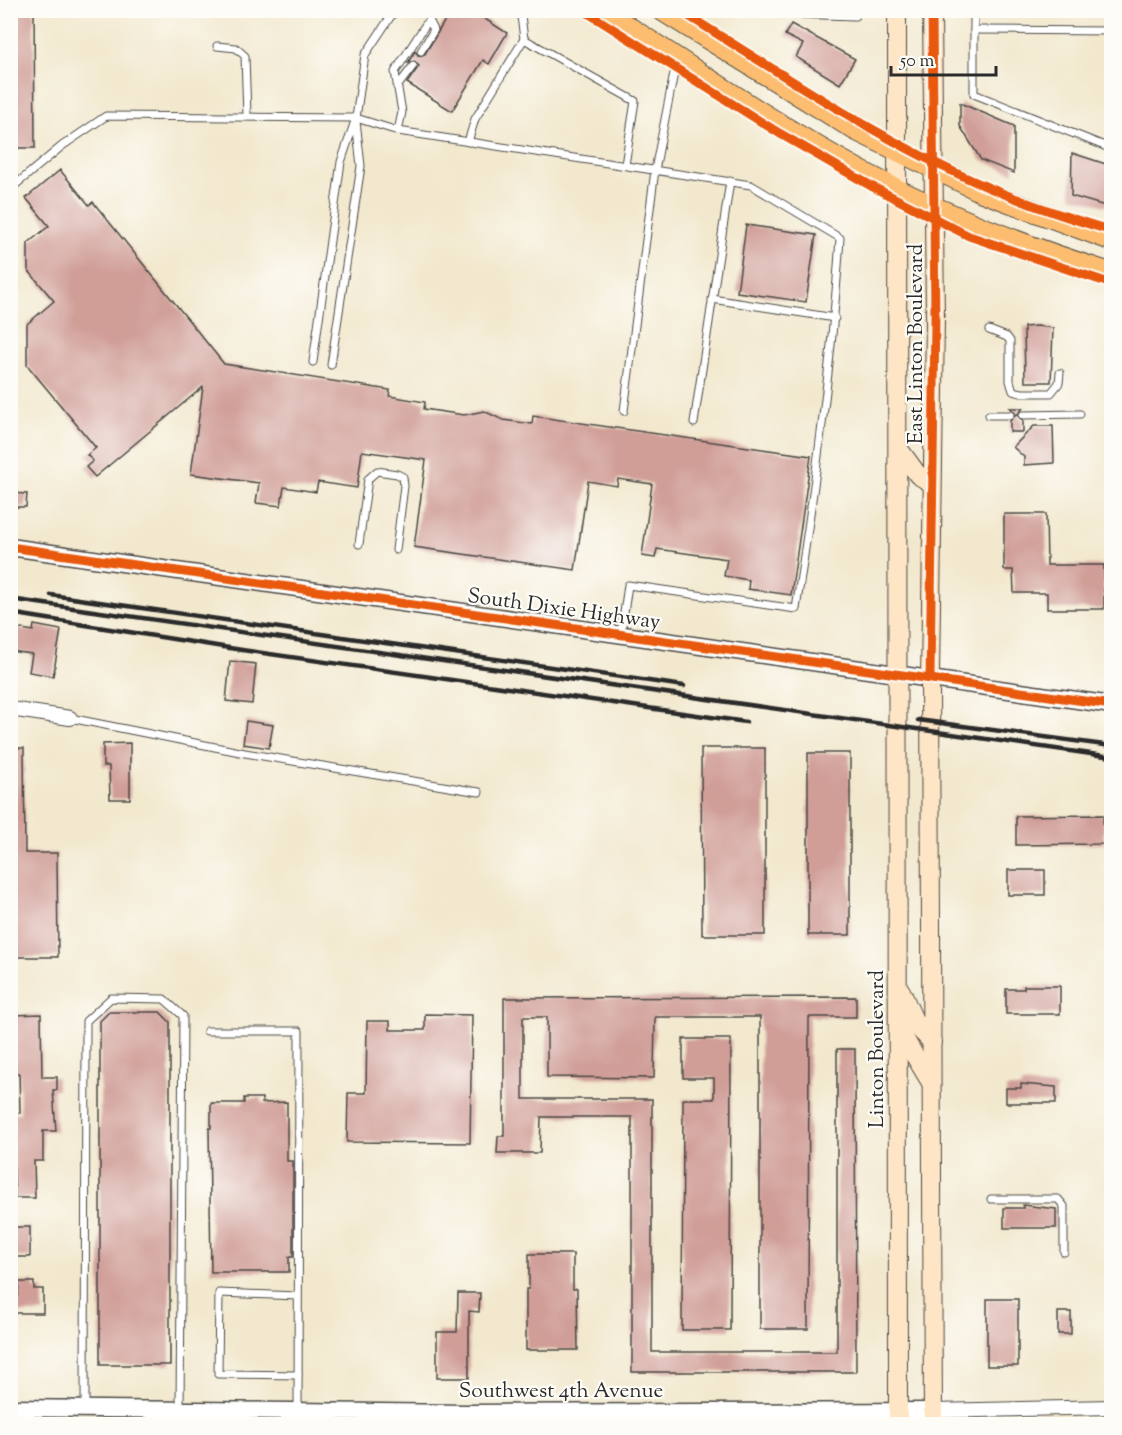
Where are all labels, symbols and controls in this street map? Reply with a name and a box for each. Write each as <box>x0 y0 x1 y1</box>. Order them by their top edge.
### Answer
scale bar <box>891 39 996 77</box>
text: 50 m <box>899 49 935 75</box>
street label: East Linton Boulevard <box>902 244 932 444</box>
street label: South Dixie Highway <box>465 582 663 638</box>
street label: Linton Boulevard <box>863 970 893 1128</box>
street label: Southwest 4th Avenue <box>459 1377 663 1407</box>

